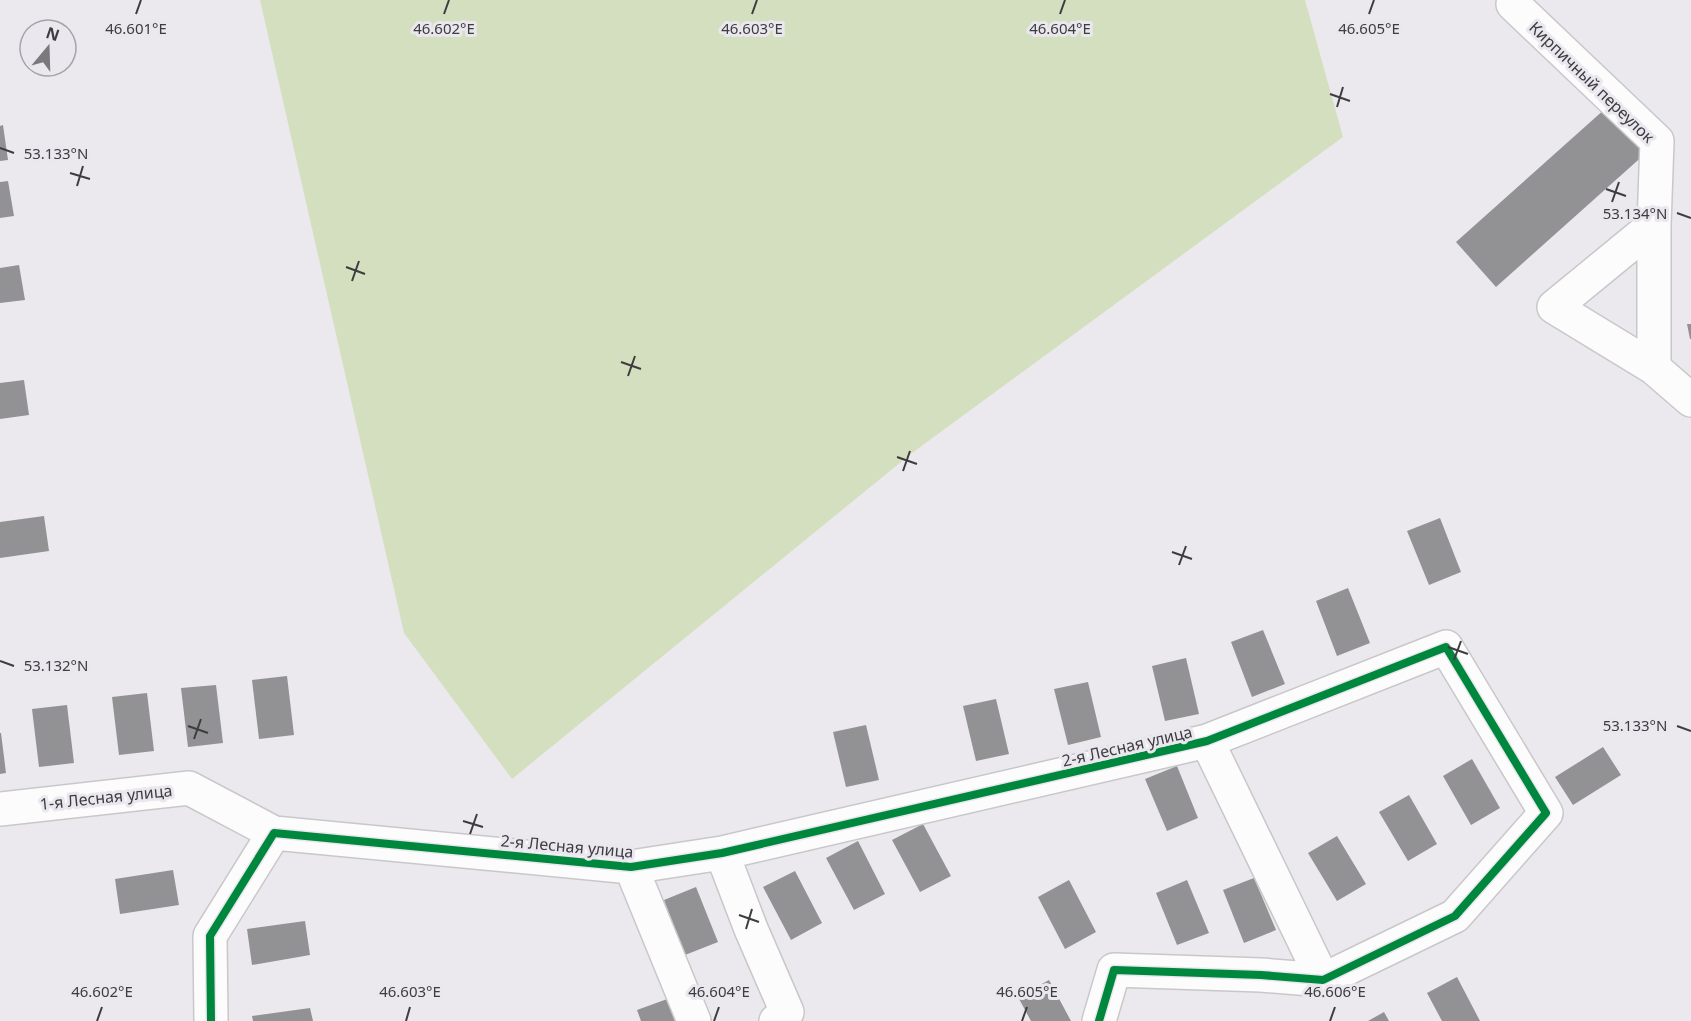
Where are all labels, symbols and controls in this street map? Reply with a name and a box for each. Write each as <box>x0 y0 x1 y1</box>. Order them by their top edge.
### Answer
street label: Кирпичный переулок <box>1525 16 1660 148</box>
north arrow <box>18 18 78 78</box>
text: 46.601°E <box>105 18 167 38</box>
text: 46.602°E <box>413 18 475 38</box>
text: 46.603°E <box>721 18 783 38</box>
text: 46.604°E <box>1029 18 1091 38</box>
text: 46.605°E <box>1338 18 1400 38</box>
text: N <box>43 21 63 46</box>
text: 53.133°N <box>24 143 88 163</box>
text: 53.134°N <box>1603 203 1667 223</box>
text: 53.132°N <box>24 655 88 675</box>
text: 53.133°N <box>1603 715 1667 735</box>
street label: 2-я Лесная улица <box>1060 720 1194 772</box>
street label: 1-я Лесная улица <box>39 779 173 815</box>
street label: 2-я Лесная улица <box>500 829 634 863</box>
text: 46.602°E <box>71 981 133 1001</box>
text: 46.603°E <box>379 981 441 1001</box>
text: 46.604°E <box>688 981 750 1001</box>
text: 46.605°E <box>996 981 1058 1001</box>
text: 46.606°E <box>1304 981 1366 1001</box>

